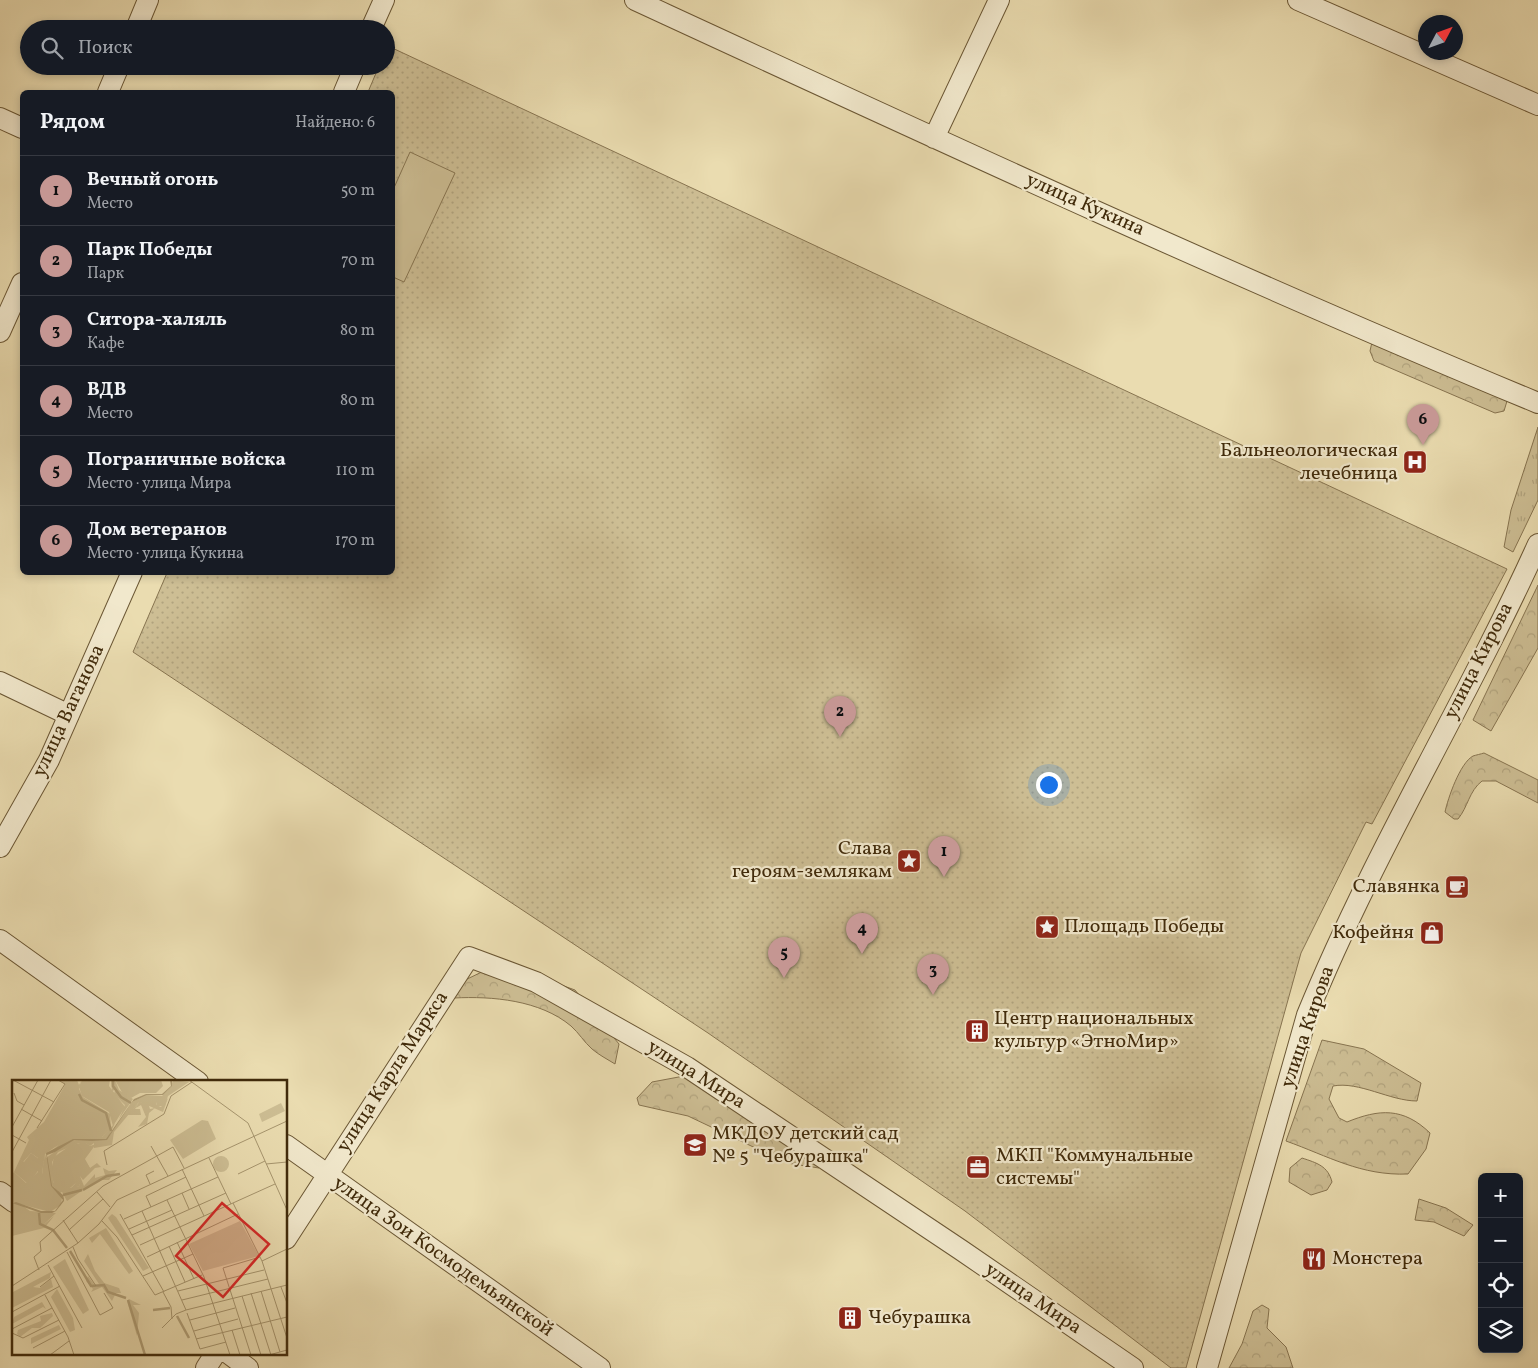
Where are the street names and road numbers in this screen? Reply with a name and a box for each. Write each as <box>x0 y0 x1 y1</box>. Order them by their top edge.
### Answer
street label: улица Кукина <box>1021 166 1149 244</box>
street label: улица Кирова <box>1438 598 1520 724</box>
street label: улица Ваганова <box>26 640 112 782</box>
street label: улица Кирова <box>1274 962 1342 1092</box>
street label: улица Карла Маркса <box>330 986 456 1158</box>
street label: улица Мира <box>641 1033 751 1117</box>
street label: улица Зои Космодемьянской <box>327 1170 559 1344</box>
street label: улица Мира <box>979 1256 1087 1342</box>

